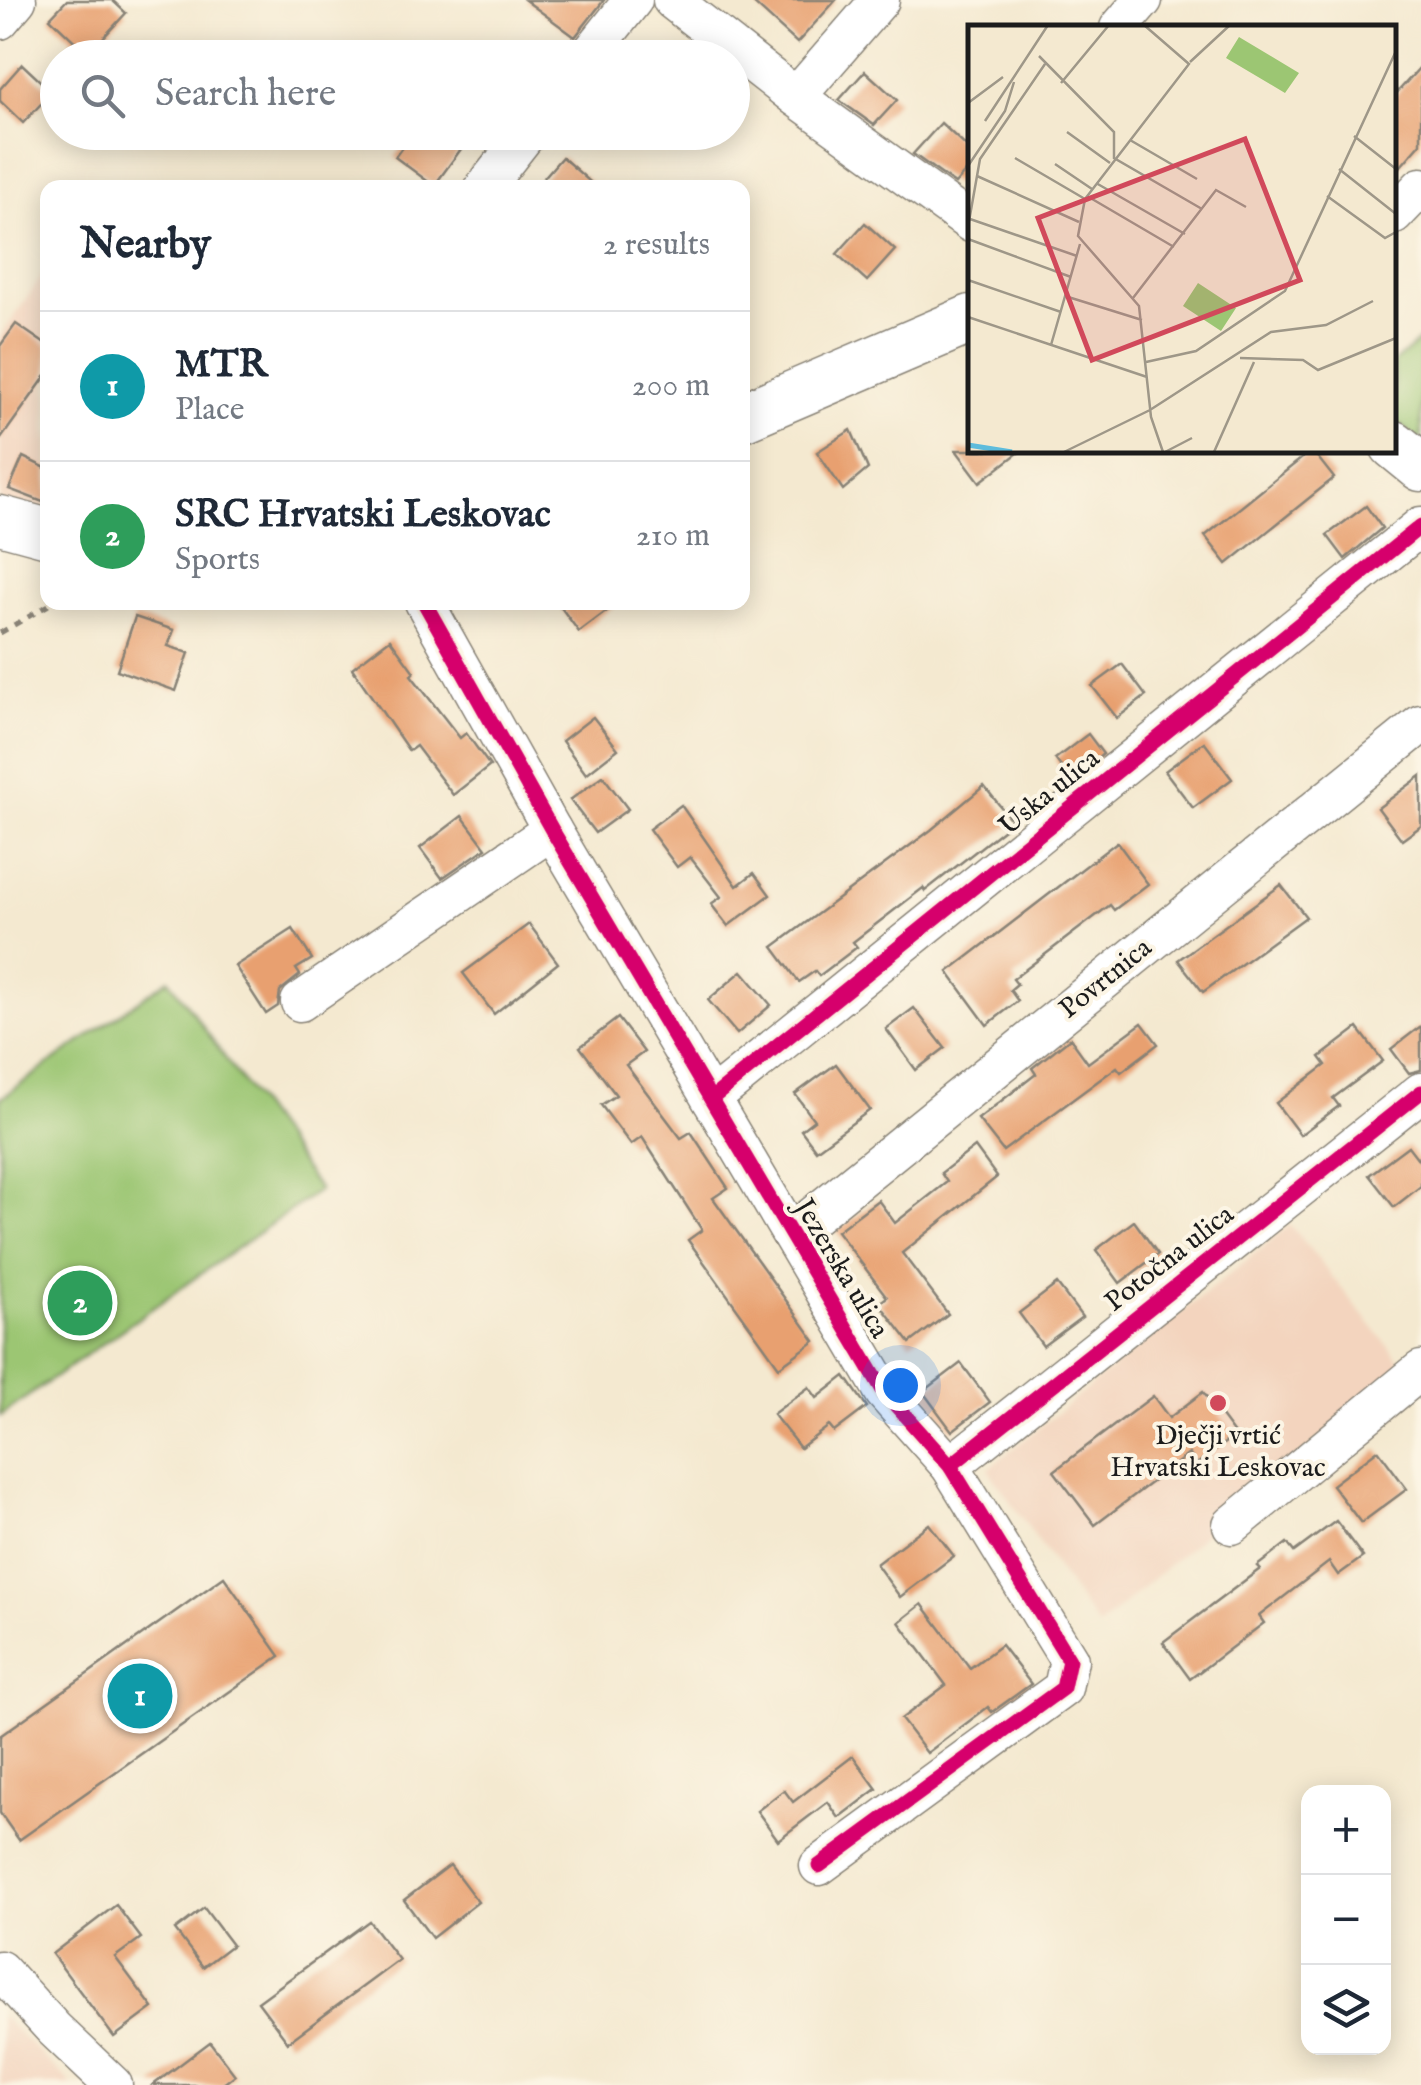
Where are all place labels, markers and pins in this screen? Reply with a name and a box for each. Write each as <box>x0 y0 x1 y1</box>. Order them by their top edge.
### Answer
pin: 2 <box>48 1266 112 1340</box>
marker: Dječji vrtić Hrvatski Leskovac <box>1207 1392 1229 1414</box>
place label: Dječji vrtić Hrvatski Leskovac <box>1110 1419 1326 1486</box>
pin: 1 <box>108 1658 172 1734</box>

